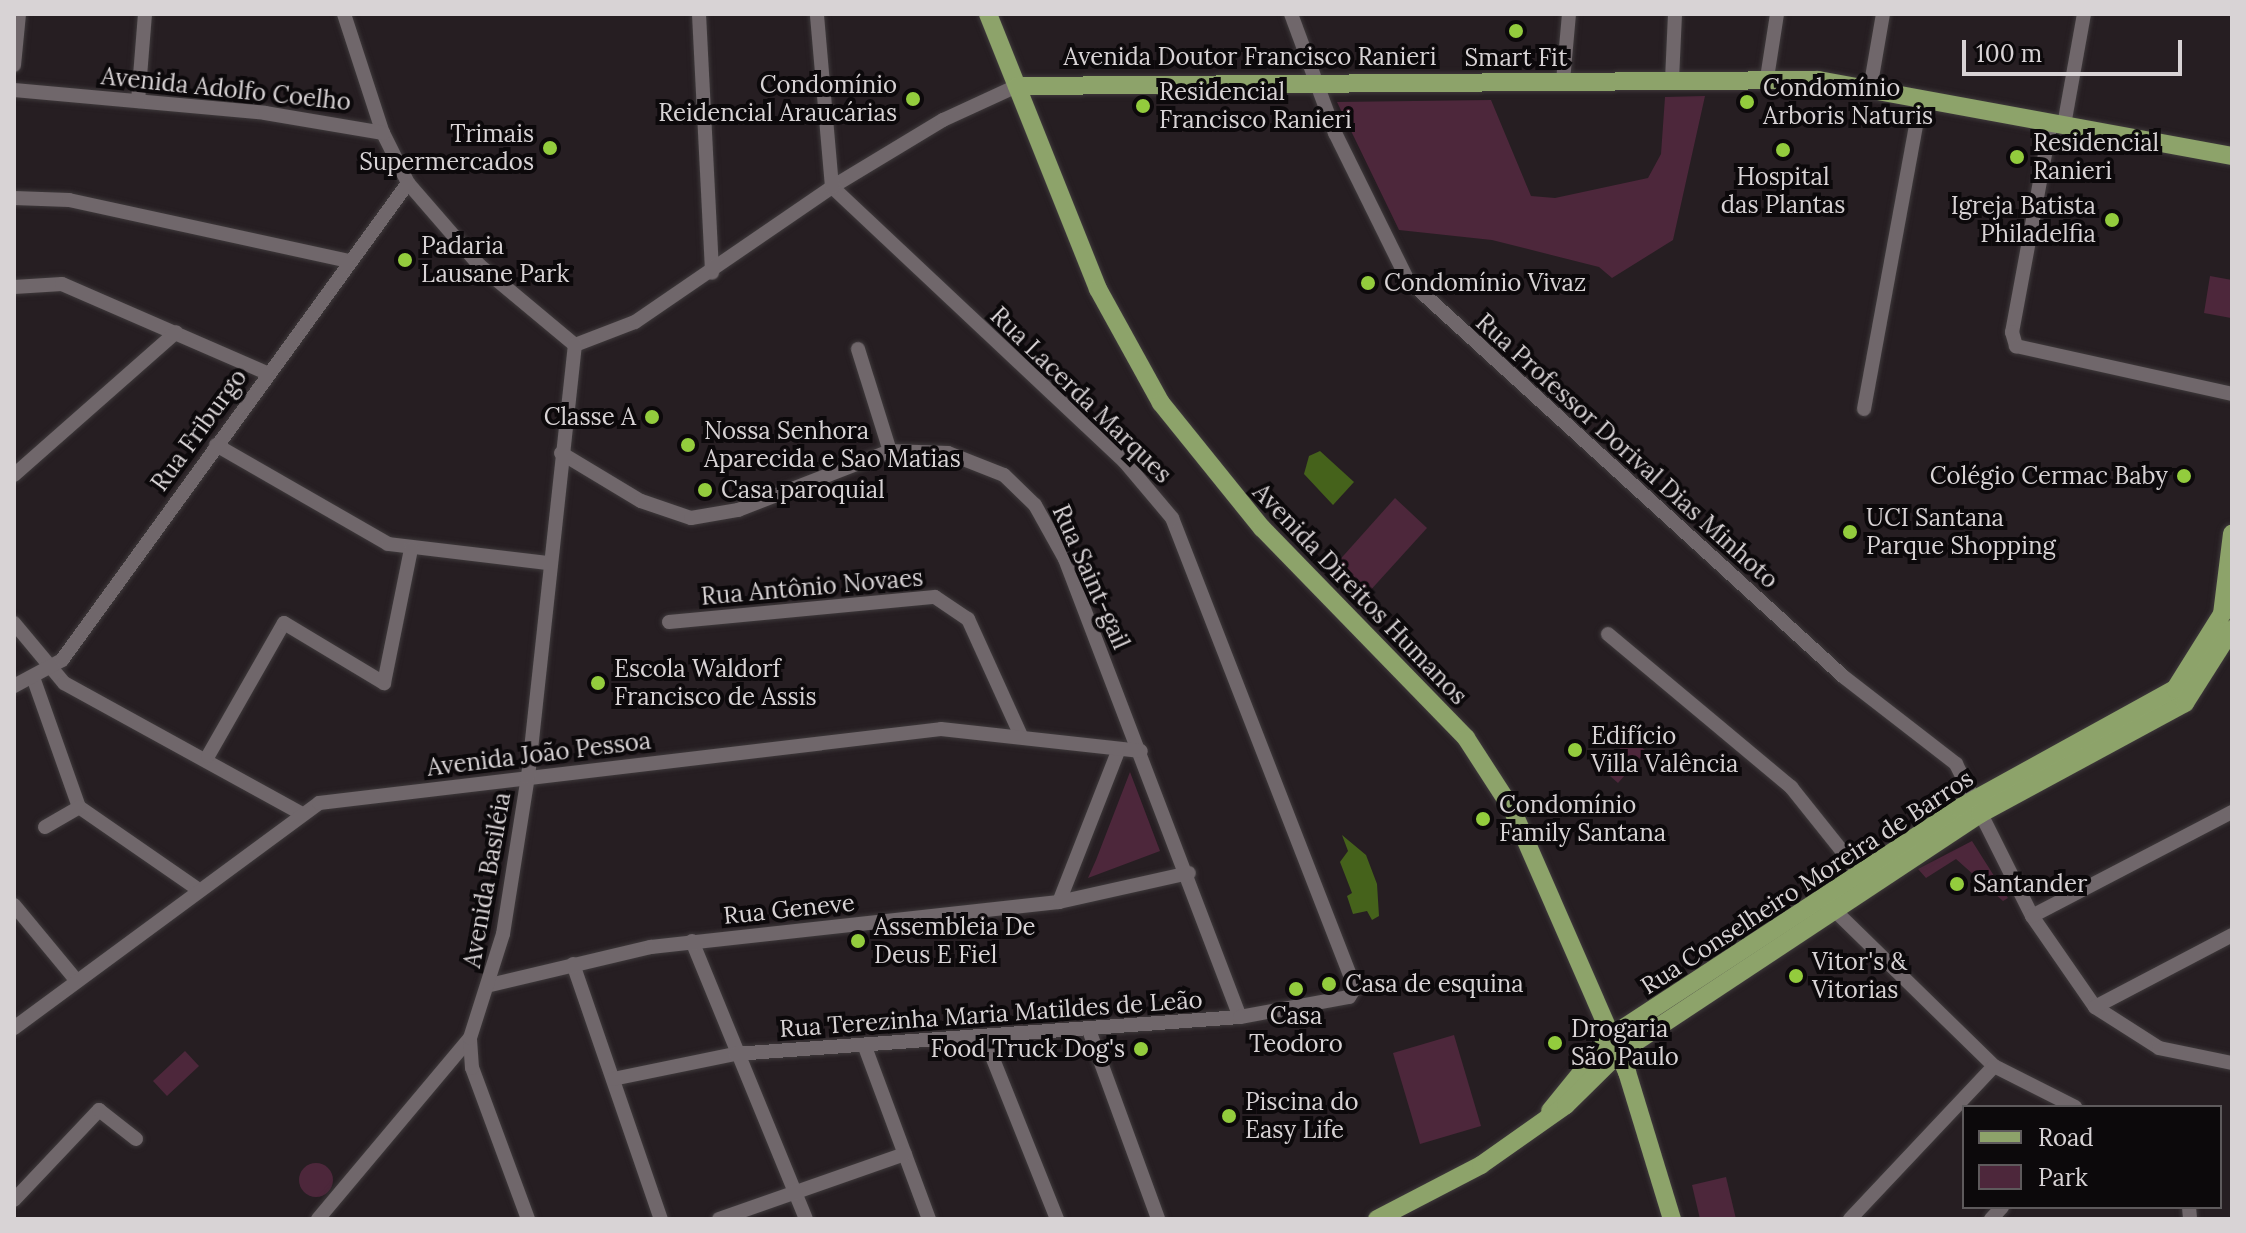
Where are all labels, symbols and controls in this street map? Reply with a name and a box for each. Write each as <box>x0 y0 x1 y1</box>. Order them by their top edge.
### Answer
marker: Smart Fit <box>1507 22 1525 40</box>
scale bar <box>1966 24 2186 74</box>
text: 100 m <box>1976 38 2042 69</box>
street label: Avenida Doutor Francisco Ranieri <box>1064 43 1436 71</box>
place label: Smart Fit <box>1465 44 1567 72</box>
street label: Avenida Adolfo Coelho <box>100 62 352 116</box>
place label: Condomínio Reidencial Araucárias <box>658 71 897 127</box>
place label: Condomínio Arboris Naturis <box>1763 74 1933 130</box>
place label: Residencial Francisco Ranieri <box>1159 78 1352 134</box>
marker: Condomínio Reidencial Araucárias <box>904 90 922 108</box>
marker: Condomínio Arboris Naturis <box>1738 93 1756 111</box>
marker: Residencial Francisco Ranieri <box>1134 97 1152 115</box>
place label: Trimais Supermercados <box>359 120 534 176</box>
place label: Residencial Ranieri <box>2033 129 2159 185</box>
marker: Trimais Supermercados <box>541 139 559 157</box>
marker: Hospital das Plantas <box>1774 141 1792 159</box>
marker: Residencial Ranieri <box>2008 148 2026 166</box>
place label: Hospital das Plantas <box>1721 163 1845 219</box>
place label: Igreja Batista Philadelfia <box>1951 192 2096 248</box>
marker: Igreja Batista Philadelfia <box>2103 211 2121 229</box>
place label: Padaria Lausane Park <box>421 232 569 288</box>
marker: Padaria Lausane Park <box>396 251 414 269</box>
place label: Condomínio Vivaz <box>1384 269 1586 297</box>
marker: Condomínio Vivaz <box>1359 274 1377 292</box>
street label: Rua Lacerda Marques <box>984 301 1178 489</box>
street label: Rua Professor Dorival Dias Minhoto <box>1470 308 1784 594</box>
street label: Rua Friburgo <box>145 363 253 497</box>
place label: Classe A <box>544 403 636 431</box>
marker: Classe A <box>643 408 661 426</box>
place label: Nossa Senhora Aparecida e Sao Matias <box>704 417 961 473</box>
marker: Nossa Senhora Aparecida e Sao Matias <box>679 436 697 454</box>
place label: Colégio Cermac Baby <box>1930 462 2168 490</box>
marker: Colégio Cermac Baby <box>2175 467 2193 485</box>
place label: Casa paroquial <box>721 476 885 504</box>
street label: Avenida Direitos Humanos <box>1247 478 1473 710</box>
marker: Casa paroquial <box>696 481 714 499</box>
street label: Rua Saint-gail <box>1046 500 1136 654</box>
place label: UCI Santana Parque Shopping <box>1866 504 2056 560</box>
marker: UCI Santana Parque Shopping <box>1841 523 1859 541</box>
street label: Rua Antônio Novaes <box>700 563 924 611</box>
place label: Escola Waldorf Francisco de Assis <box>614 655 816 711</box>
marker: Escola Waldorf Francisco de Assis <box>589 674 607 692</box>
place label: Edifício Villa Valência <box>1591 722 1738 778</box>
street label: Avenida João Pessoa <box>425 726 653 782</box>
marker: Edifício Villa Valência <box>1566 741 1584 759</box>
street label: Rua Conselheiro Moreira de Barros <box>1635 764 1979 1000</box>
street label: Avenida Basiléia <box>457 790 517 970</box>
place label: Condomínio Family Santana <box>1499 791 1666 847</box>
marker: Condomínio Family Santana <box>1474 810 1492 828</box>
place label: Santander <box>1973 870 2087 898</box>
marker: Santander <box>1948 875 1966 893</box>
street label: Rua Geneve <box>722 888 856 930</box>
place label: Assembleia De Deus E Fiel <box>874 913 1036 969</box>
marker: Assembleia De Deus E Fiel <box>849 932 867 950</box>
place label: Vitor's & Vitorias <box>1812 948 1907 1004</box>
marker: Vitor's & Vitorias <box>1787 967 1805 985</box>
place label: Casa de esquina <box>1345 970 1524 998</box>
marker: Casa de esquina <box>1320 975 1338 993</box>
marker: Casa Teodoro <box>1287 980 1305 998</box>
street label: Rua Terezinha Maria Matildes de Leão <box>779 985 1203 1043</box>
place label: Casa Teodoro <box>1249 1002 1343 1058</box>
place label: Drogaria São Paulo <box>1571 1015 1679 1071</box>
marker: Drogaria São Paulo <box>1546 1034 1564 1052</box>
place label: Food Truck Dog's <box>930 1035 1125 1063</box>
marker: Food Truck Dog's <box>1132 1040 1150 1058</box>
place label: Piscina do Easy Life <box>1245 1088 1359 1144</box>
legend <box>1962 1105 2222 1209</box>
marker: Piscina do Easy Life <box>1220 1107 1238 1125</box>
text: Road <box>2038 1122 2094 1153</box>
text: Park <box>2038 1162 2088 1193</box>

